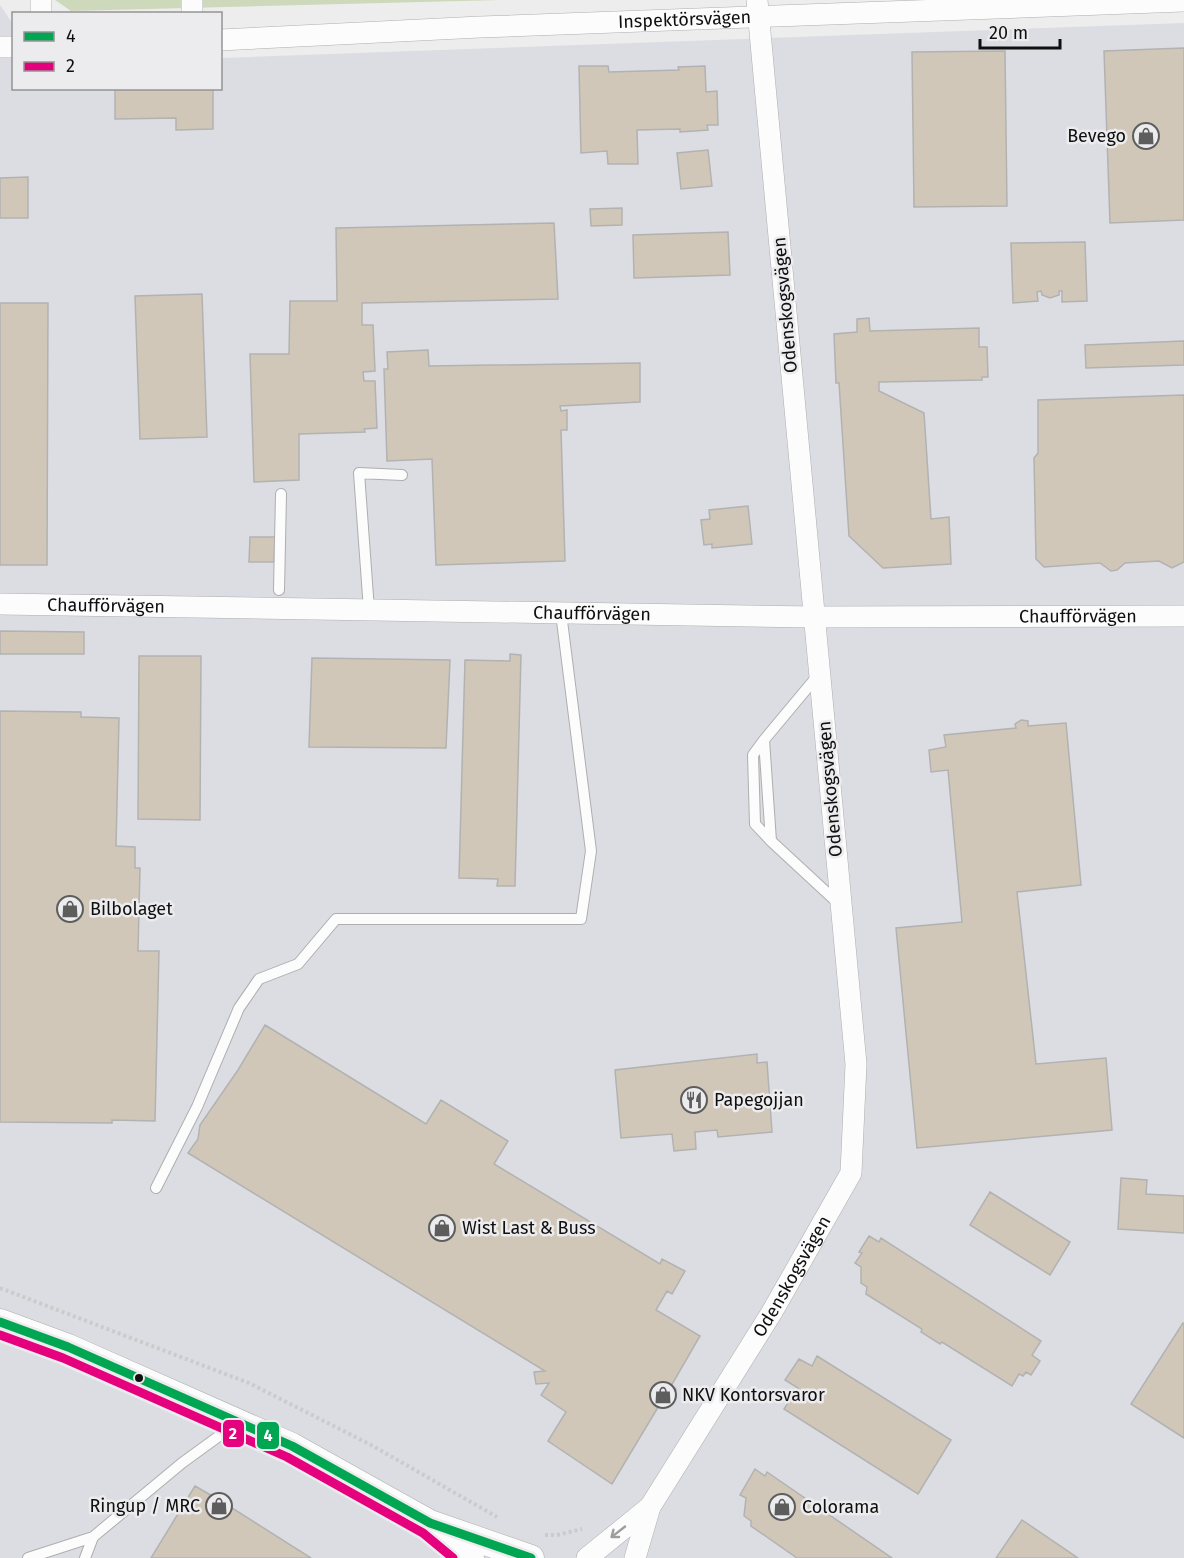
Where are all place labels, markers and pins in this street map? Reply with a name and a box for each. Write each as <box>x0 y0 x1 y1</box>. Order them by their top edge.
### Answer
shop icon: Bevego <box>1131 121 1161 151</box>
place label: Bevego <box>1067 125 1126 147</box>
shop icon: Bilbolaget <box>55 894 85 924</box>
place label: Bilbolaget <box>90 898 173 920</box>
restaurant icon: Papegojjan <box>679 1085 709 1115</box>
place label: Papegojjan <box>714 1089 804 1111</box>
shop icon: Wist Last & Buss <box>427 1213 457 1243</box>
place label: Wist Last & Buss <box>462 1217 596 1239</box>
unlabelled marker <box>133 1372 145 1384</box>
shop icon: NKV Kontorsvaror <box>648 1380 678 1410</box>
place label: NKV Kontorsvaror <box>682 1384 825 1406</box>
shop icon: Ringup / MRC <box>204 1491 234 1521</box>
shop icon: Colorama <box>767 1492 797 1522</box>
place label: Ringup / MRC <box>89 1495 200 1517</box>
place label: Colorama <box>802 1496 879 1518</box>

